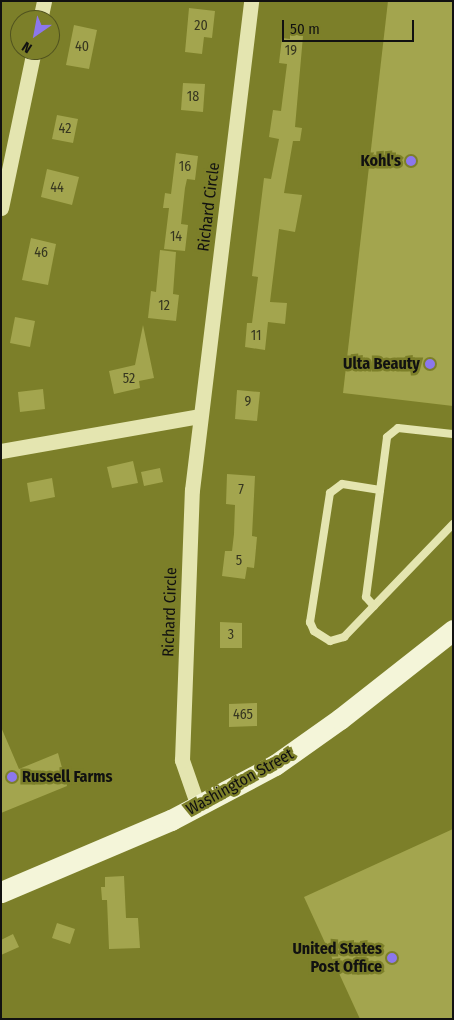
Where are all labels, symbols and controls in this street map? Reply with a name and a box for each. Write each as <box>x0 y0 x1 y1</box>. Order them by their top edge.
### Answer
north arrow <box>10 10 60 60</box>
scale bar <box>284 10 416 42</box>
house number: 20 <box>194 18 208 34</box>
text: 50 m <box>290 20 320 38</box>
text: N <box>19 38 35 57</box>
house number: 40 <box>75 39 89 55</box>
house number: 19 <box>285 43 297 59</box>
house number: 18 <box>187 89 199 105</box>
house number: 42 <box>59 121 71 137</box>
place label: Kohl's <box>361 151 401 171</box>
marker: Kohl's <box>405 155 417 167</box>
house number: 16 <box>179 159 191 175</box>
street label: Richard Circle <box>194 161 224 253</box>
house number: 44 <box>50 180 64 196</box>
house number: 14 <box>170 229 182 245</box>
house number: 46 <box>34 245 48 261</box>
house number: 12 <box>158 298 170 314</box>
house number: 11 <box>251 328 261 344</box>
place label: Ulta Beauty <box>343 354 420 374</box>
marker: Ulta Beauty <box>424 358 436 370</box>
house number: 52 <box>123 371 135 387</box>
house number: 9 <box>245 394 251 410</box>
house number: 7 <box>238 482 244 498</box>
house number: 5 <box>236 553 242 569</box>
street label: Richard Circle <box>159 567 181 657</box>
house number: 3 <box>228 627 234 643</box>
house number: 465 <box>233 707 253 723</box>
street label: Washington Street <box>183 745 297 819</box>
place label: Russell Farms <box>22 767 112 787</box>
marker: Russell Farms <box>6 771 18 783</box>
place label: United States Post Office <box>292 939 382 977</box>
marker: United States Post Office <box>386 952 398 964</box>

